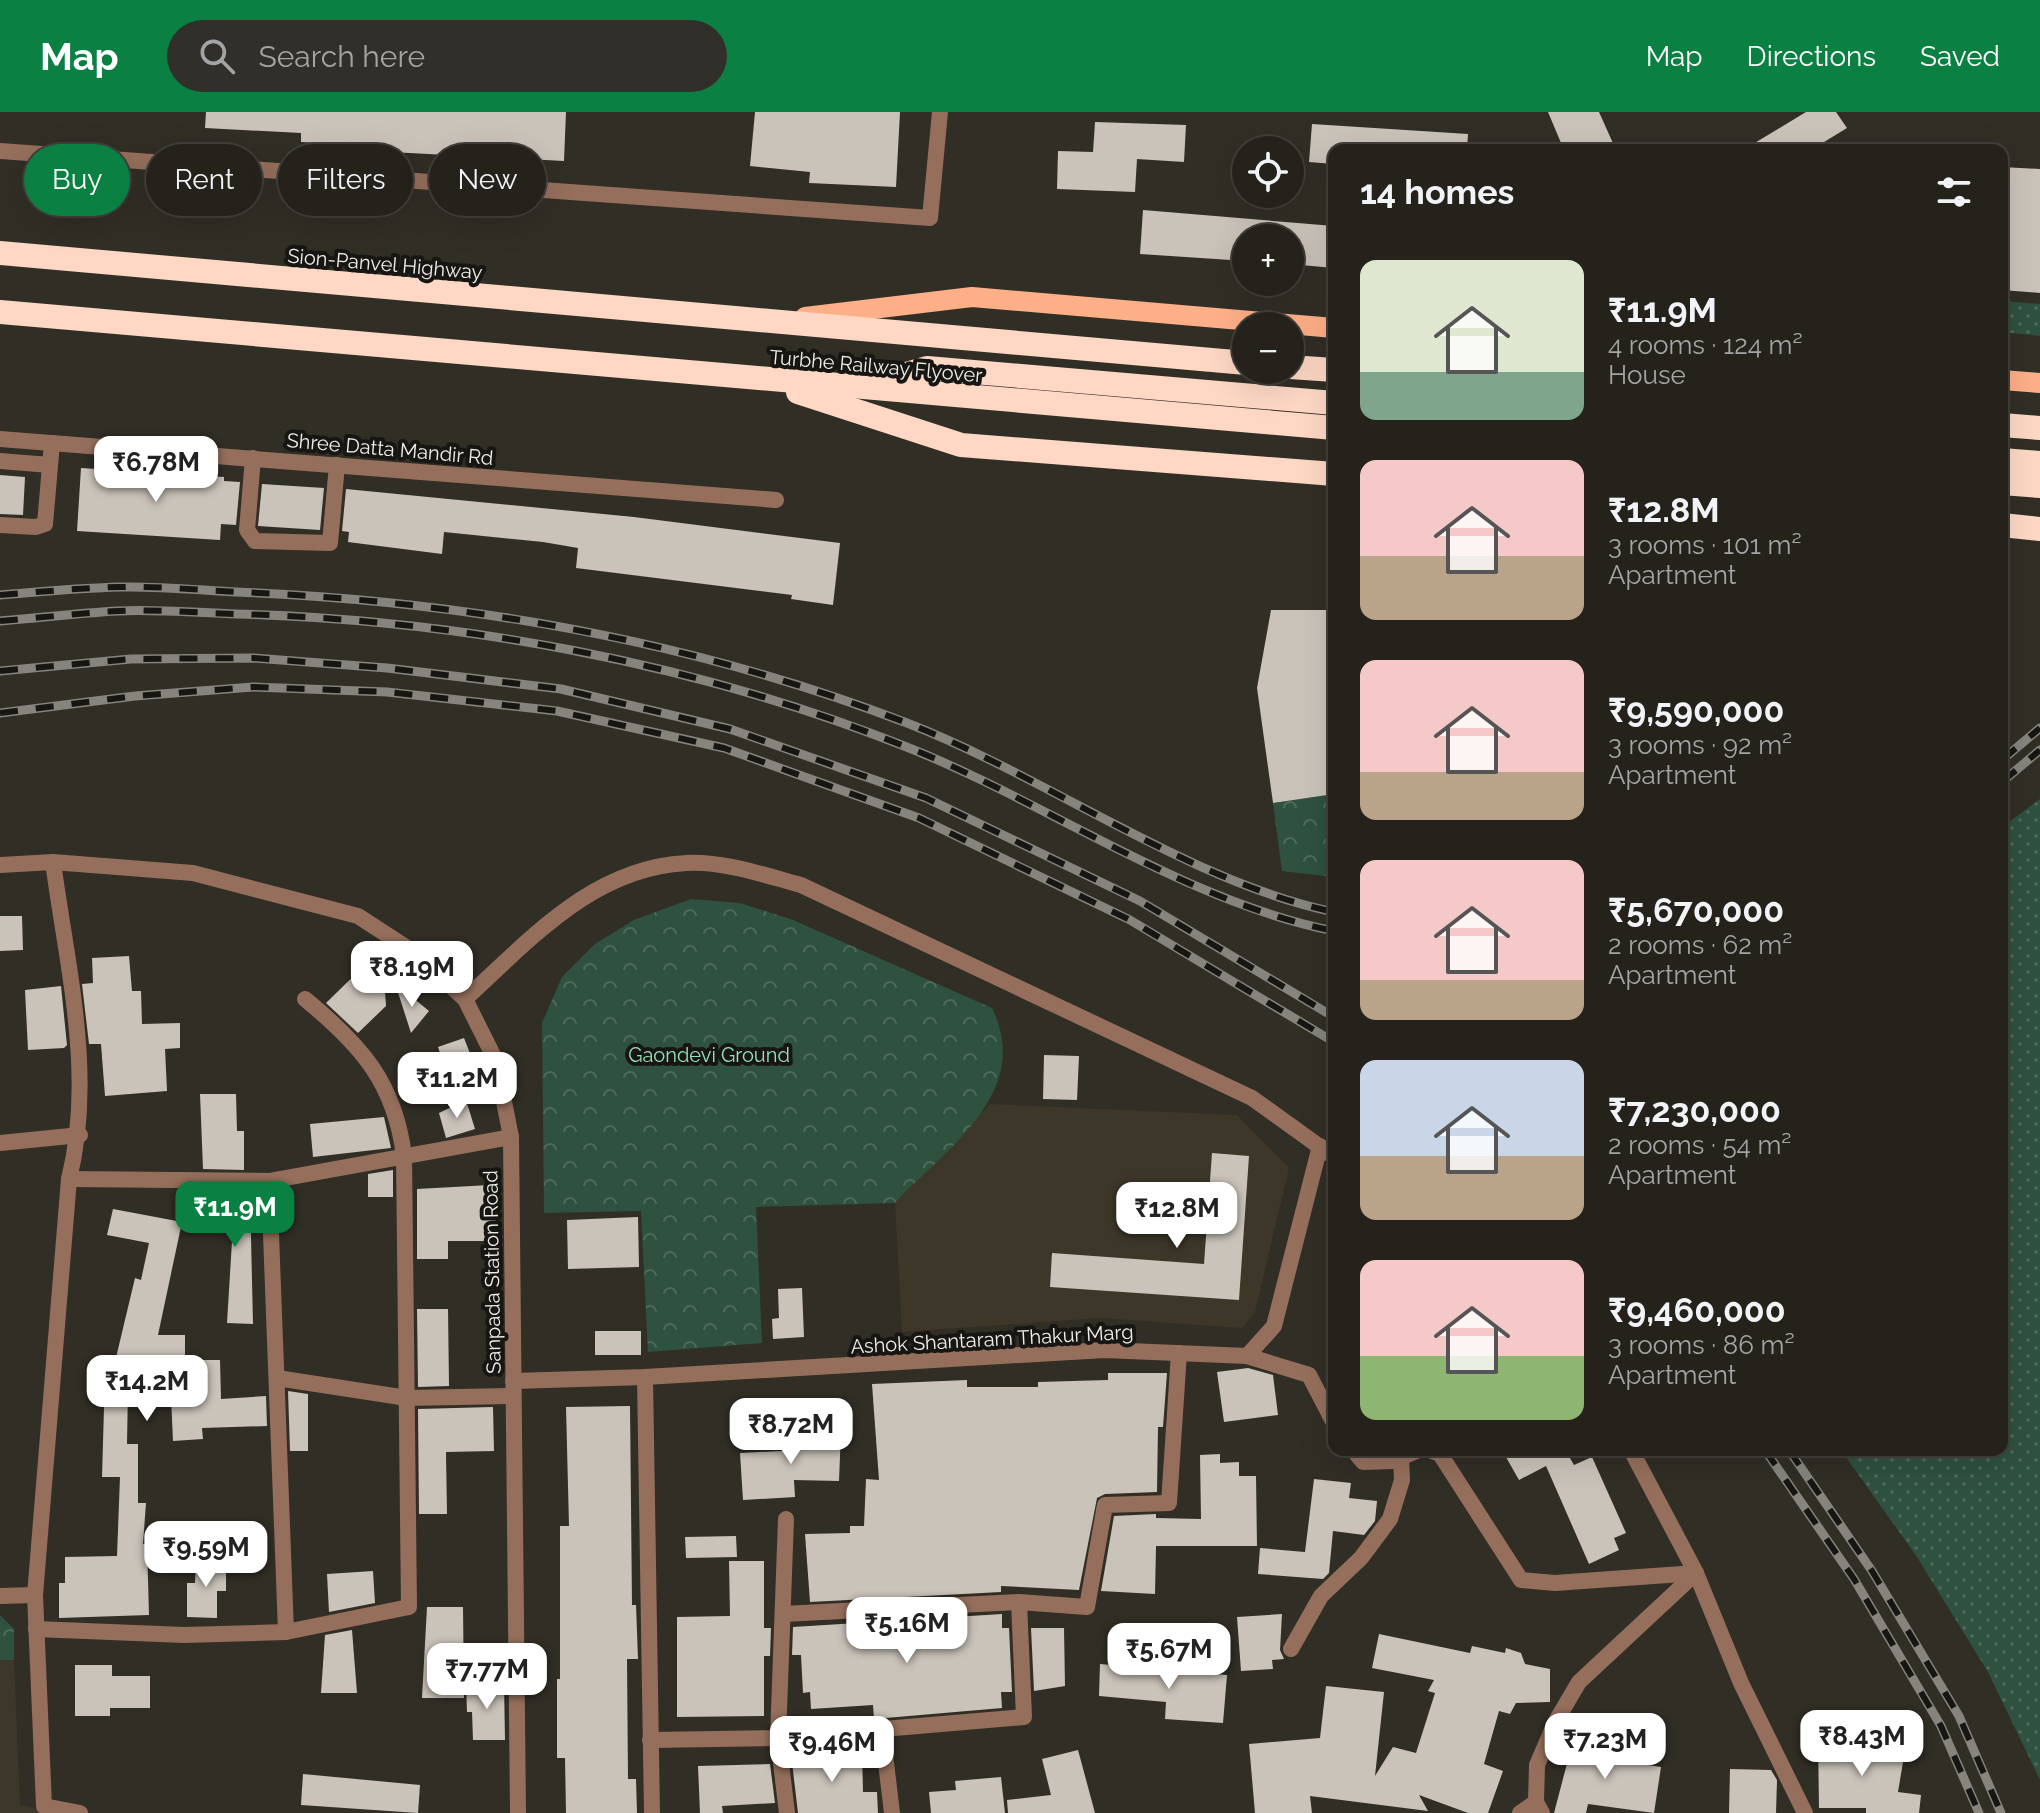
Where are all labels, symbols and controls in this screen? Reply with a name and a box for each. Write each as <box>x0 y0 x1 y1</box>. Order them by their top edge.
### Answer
search box <box>167 20 727 92</box>
text: Map <box>40 34 119 79</box>
icon: search <box>195 34 239 78</box>
text: Search here <box>259 39 425 74</box>
text: Map <box>1646 40 1703 73</box>
text: Directions <box>1747 40 1876 73</box>
text: Saved <box>1920 40 2000 73</box>
map controls <box>1232 136 1304 384</box>
button: locate <box>1232 136 1304 208</box>
chip: Buy <box>24 144 130 216</box>
chip: Rent <box>146 144 262 216</box>
chip: Filters <box>278 144 413 216</box>
chip: New <box>429 144 546 216</box>
icon: filters <box>1932 170 1976 214</box>
text: 14 homes <box>1360 172 1514 212</box>
button: + <box>1232 224 1304 296</box>
street label: Sion-Panvel Highway <box>287 244 484 284</box>
text: ₹11.9M <box>1608 290 1717 330</box>
icon: home <box>1424 292 1520 388</box>
button: − <box>1232 312 1304 384</box>
text: 4 rooms · 124 m² <box>1608 330 1803 360</box>
street label: Turbhe Railway Flyover <box>769 345 983 387</box>
text: House <box>1608 360 1686 390</box>
street label: Shree Datta Mandir Rd <box>286 428 494 470</box>
pin: ₹6.78M <box>91 436 221 504</box>
text: ₹6.78M <box>112 447 200 477</box>
text: ₹12.8M <box>1608 490 1720 530</box>
icon: home <box>1424 492 1520 588</box>
text: 3 rooms · 101 m² <box>1608 530 1802 560</box>
text: Apartment <box>1608 560 1737 590</box>
text: ₹9,590,000 <box>1608 690 1784 730</box>
icon: home <box>1424 692 1520 788</box>
text: 3 rooms · 92 m² <box>1608 730 1792 760</box>
text: Apartment <box>1608 760 1737 790</box>
text: ₹5,670,000 <box>1608 890 1784 930</box>
icon: home <box>1424 892 1520 988</box>
text: 2 rooms · 62 m² <box>1608 930 1792 960</box>
pin: ₹8.19M <box>347 941 477 1009</box>
text: ₹8.19M <box>369 952 455 982</box>
text: Apartment <box>1608 960 1737 990</box>
park label: Gaondevi Ground <box>628 1043 790 1067</box>
pin: ₹11.2M <box>392 1052 522 1120</box>
text: ₹11.2M <box>416 1063 498 1093</box>
text: ₹7,230,000 <box>1608 1090 1781 1130</box>
icon: home <box>1424 1092 1520 1188</box>
text: 2 rooms · 54 m² <box>1608 1130 1791 1160</box>
text: Apartment <box>1608 1160 1737 1190</box>
street label: Sanpada Station Road <box>478 1170 506 1374</box>
pin: ₹11.9M <box>170 1181 300 1249</box>
pin: ₹12.8M <box>1112 1182 1242 1250</box>
text: ₹11.9M <box>193 1192 277 1222</box>
text: ₹12.8M <box>1134 1193 1220 1223</box>
text: ₹9,460,000 <box>1608 1290 1786 1330</box>
icon: home <box>1424 1292 1520 1388</box>
street label: Ashok Shantaram Thakur Marg <box>850 1320 1134 1358</box>
text: 3 rooms · 86 m² <box>1608 1330 1795 1360</box>
pin: ₹14.2M <box>82 1355 212 1423</box>
text: Apartment <box>1608 1360 1737 1390</box>
text: ₹14.2M <box>105 1366 189 1396</box>
pin: ₹8.72M <box>726 1398 856 1466</box>
text: ₹8.72M <box>748 1409 834 1439</box>
pin: ₹9.59M <box>141 1521 271 1589</box>
text: ₹9.59M <box>162 1532 250 1562</box>
pin: ₹5.16M <box>842 1597 972 1665</box>
text: ₹5.16M <box>864 1608 950 1638</box>
pin: ₹5.67M <box>1104 1623 1234 1691</box>
text: ₹5.67M <box>1125 1634 1213 1664</box>
pin: ₹7.77M <box>422 1643 552 1711</box>
text: ₹7.77M <box>445 1654 529 1684</box>
pin: ₹8.43M <box>1797 1710 1927 1778</box>
pin: ₹7.23M <box>1540 1713 1670 1781</box>
pin: ₹9.46M <box>767 1716 897 1784</box>
text: ₹8.43M <box>1818 1721 1906 1751</box>
text: ₹7.23M <box>1563 1724 1647 1754</box>
text: ₹9.46M <box>788 1727 876 1757</box>

